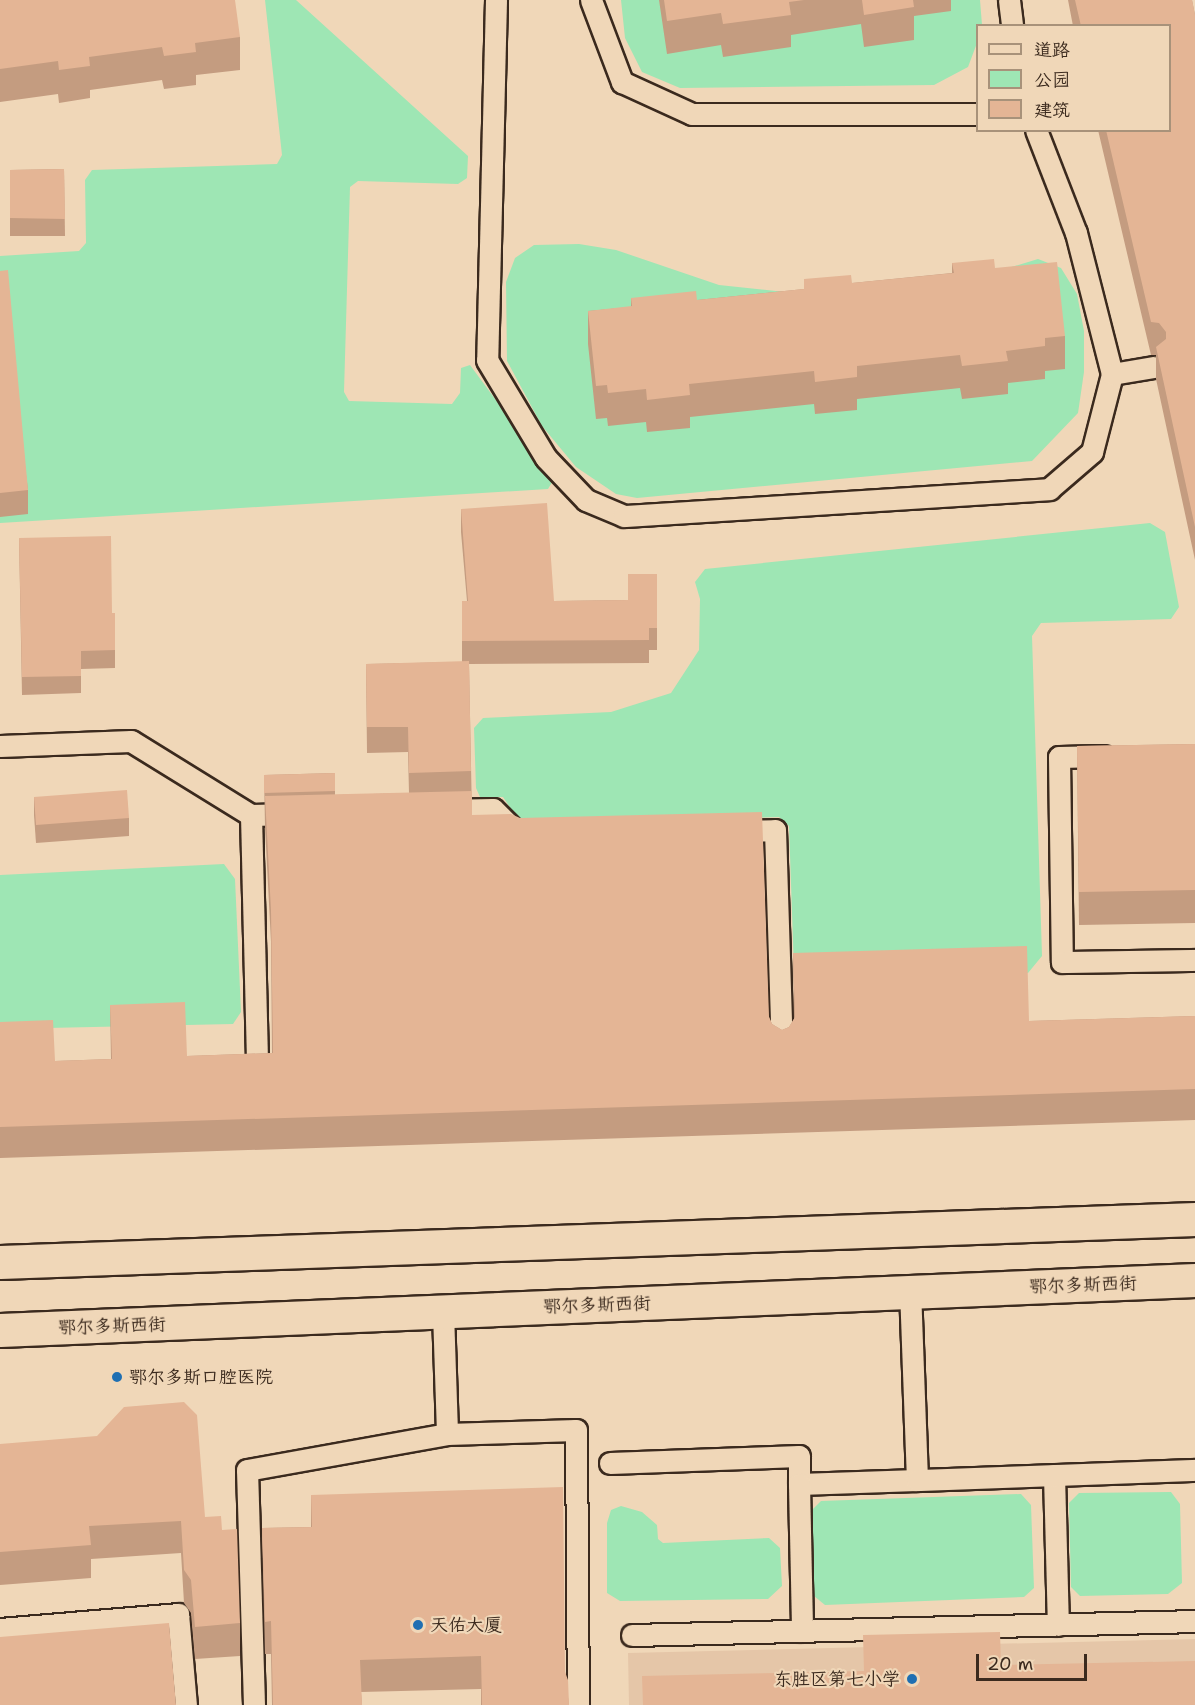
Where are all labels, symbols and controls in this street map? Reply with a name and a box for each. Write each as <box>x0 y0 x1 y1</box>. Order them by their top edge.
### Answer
legend <box>976 24 1171 132</box>
text: 道路 <box>1034 38 1070 62</box>
text: 公园 <box>1034 68 1070 92</box>
text: 建筑 <box>1034 98 1070 122</box>
street label: 鄂尔多斯西街 <box>1029 1272 1137 1298</box>
street label: 鄂尔多斯西街 <box>543 1292 651 1318</box>
street label: 鄂尔多斯西街 <box>58 1313 166 1339</box>
place label: 鄂尔多斯口腔医院 <box>129 1366 273 1388</box>
marker: 鄂尔多斯口腔医院 <box>110 1370 124 1384</box>
place label: 天佑大厦 <box>430 1614 502 1636</box>
marker: 天佑大厦 <box>411 1618 425 1632</box>
scale bar <box>979 1642 1090 1680</box>
text: 20 m <box>987 1652 1033 1676</box>
place label: 东胜区第七小学 <box>774 1668 900 1690</box>
marker: 东胜区第七小学 <box>905 1672 919 1686</box>

